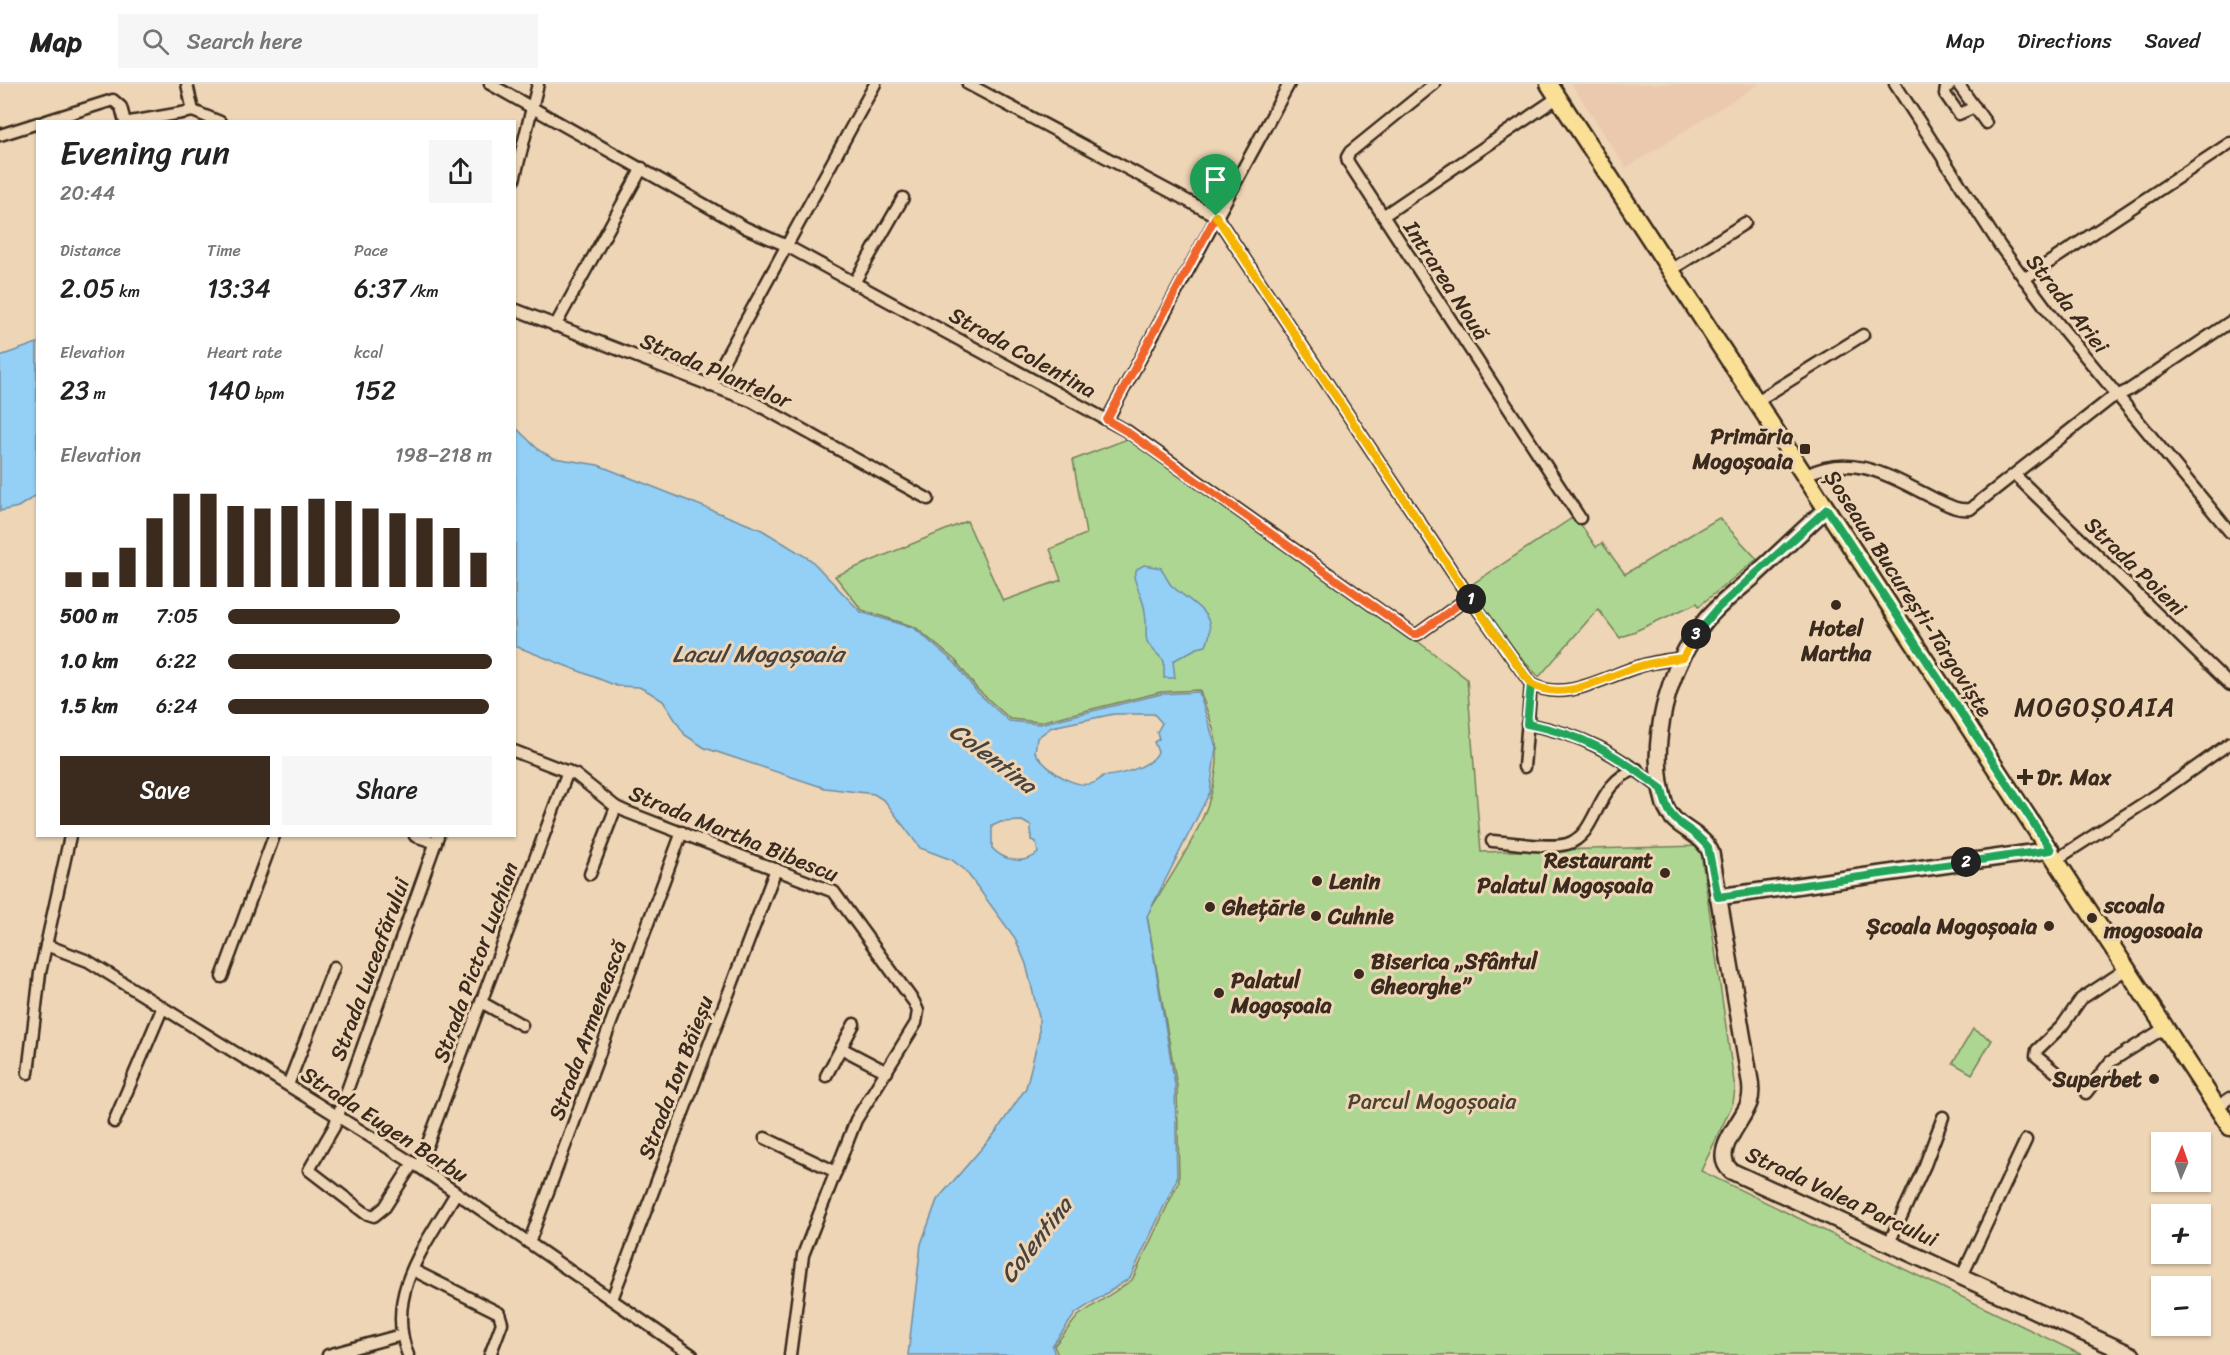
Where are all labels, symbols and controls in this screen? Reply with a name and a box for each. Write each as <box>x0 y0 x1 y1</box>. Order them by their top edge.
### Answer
search box <box>118 14 538 68</box>
text: Map <box>30 17 82 66</box>
text: Search here <box>187 22 303 61</box>
text: Map <box>1946 22 1984 60</box>
text: Directions <box>2017 22 2112 60</box>
text: Saved <box>2145 22 2200 60</box>
icon: search <box>139 25 172 58</box>
text: Evening run <box>60 124 230 182</box>
button: share <box>429 140 492 203</box>
pin <box>1190 154 1241 216</box>
icon: arrive <box>1199 163 1232 196</box>
text: 20:44 <box>60 176 115 211</box>
street label: Intrarea Nouă <box>1392 212 1501 349</box>
text: Distance <box>60 236 121 265</box>
text: Time <box>207 236 241 265</box>
text: Pace <box>354 236 388 265</box>
street label: Strada Ariei <box>2016 245 2120 363</box>
text: 2.05 <box>60 265 115 311</box>
text: 13:34 <box>207 265 271 311</box>
text: 6:37 <box>354 265 406 311</box>
text: km <box>115 277 140 306</box>
text: /km <box>406 277 439 306</box>
street label: Strada Colentina <box>942 296 1104 409</box>
street label: Strada Plantelor <box>634 321 799 421</box>
text: Elevation <box>60 338 125 367</box>
text: Heart rate <box>207 338 282 367</box>
text: kcal <box>354 338 383 367</box>
text: 23 <box>60 367 89 413</box>
text: 140 <box>207 367 251 413</box>
text: 152 <box>354 367 396 413</box>
text: m <box>89 379 106 408</box>
text: bpm <box>251 379 285 408</box>
place label: Primăria Mogoșoaia <box>1691 417 1794 481</box>
text: Elevation <box>60 438 141 473</box>
text: 198–218 m <box>395 438 492 473</box>
marker: Primăria Mogoșoaia <box>1798 442 1812 456</box>
street label: Șoseaua București-Târgoviște <box>1813 461 2004 726</box>
street label: Strada Poieni <box>2075 507 2197 627</box>
pin: 1 <box>1456 584 1486 614</box>
text: 1 <box>1468 584 1474 613</box>
marker: Hotel Martha <box>1829 598 1843 612</box>
text: 500 m <box>60 599 118 634</box>
text: 7:05 <box>156 599 198 634</box>
place label: Hotel Martha <box>1800 609 1872 673</box>
pin: 3 <box>1681 619 1711 649</box>
text: 3 <box>1692 619 1700 648</box>
water label: Lacul Mogoșoaia <box>672 633 847 675</box>
text: 1.0 km <box>60 644 118 679</box>
text: 6:22 <box>156 644 196 679</box>
district label: MOGOȘOAIA <box>2014 684 2176 730</box>
text: 1.5 km <box>60 689 118 724</box>
text: 6:24 <box>156 689 197 724</box>
water label: Colentina <box>940 711 1047 806</box>
button: Save <box>60 756 270 825</box>
button: Share <box>282 756 492 825</box>
place label: Dr. Max <box>2037 758 2112 797</box>
marker: Dr. Max <box>2018 770 2032 784</box>
street label: Strada Martha Bibescu <box>623 774 845 893</box>
place label: Restaurant Palatul Mogoșoaia <box>1477 841 1654 905</box>
pin: 2 <box>1951 847 1981 877</box>
text: 2 <box>1961 847 1971 876</box>
street label: Strada Pictor Luchian <box>421 856 530 1068</box>
place label: Lenin <box>1329 862 1380 901</box>
marker: Restaurant Palatul Mogoșoaia <box>1658 866 1672 880</box>
street label: Strada Luceafărului <box>318 871 421 1066</box>
marker: Lenin <box>1310 874 1324 888</box>
place label: scoala mogosoaia <box>2103 886 2203 950</box>
place label: Ghețărie <box>1221 888 1305 927</box>
place label: Cuhnie <box>1327 897 1394 936</box>
marker: Ghețărie <box>1203 900 1217 914</box>
place label: Școala Mogoșoaia <box>1865 907 2038 946</box>
marker: Cuhnie <box>1309 909 1323 923</box>
marker: scoala mogosoaia <box>2085 911 2099 925</box>
marker: Școala Mogoșoaia <box>2042 919 2056 933</box>
street label: Strada Armenească <box>537 934 638 1126</box>
place label: Biserica „Sfântul Gheorghe” <box>1370 942 1539 1006</box>
place label: Palatul Mogoșoaia <box>1230 961 1333 1025</box>
marker: Biserica „Sfântul Gheorghe” <box>1352 967 1366 981</box>
marker: Palatul Mogoșoaia <box>1212 986 1226 1000</box>
street label: Strada Ion Băieșu <box>626 989 725 1165</box>
street label: Strada Eugen Barbu <box>293 1055 477 1194</box>
place label: Superbet <box>2051 1060 2142 1099</box>
marker: Superbet <box>2147 1072 2161 1086</box>
park label: Parcul Mogoșoaia <box>1348 1082 1517 1121</box>
north arrow <box>2151 1132 2211 1192</box>
map controls <box>2151 1132 2211 1336</box>
street label: Strada Valea Parcului <box>1739 1135 1945 1259</box>
water label: Colentina <box>988 1186 1085 1293</box>
button: + <box>2151 1204 2211 1264</box>
button: − <box>2151 1276 2211 1336</box>

